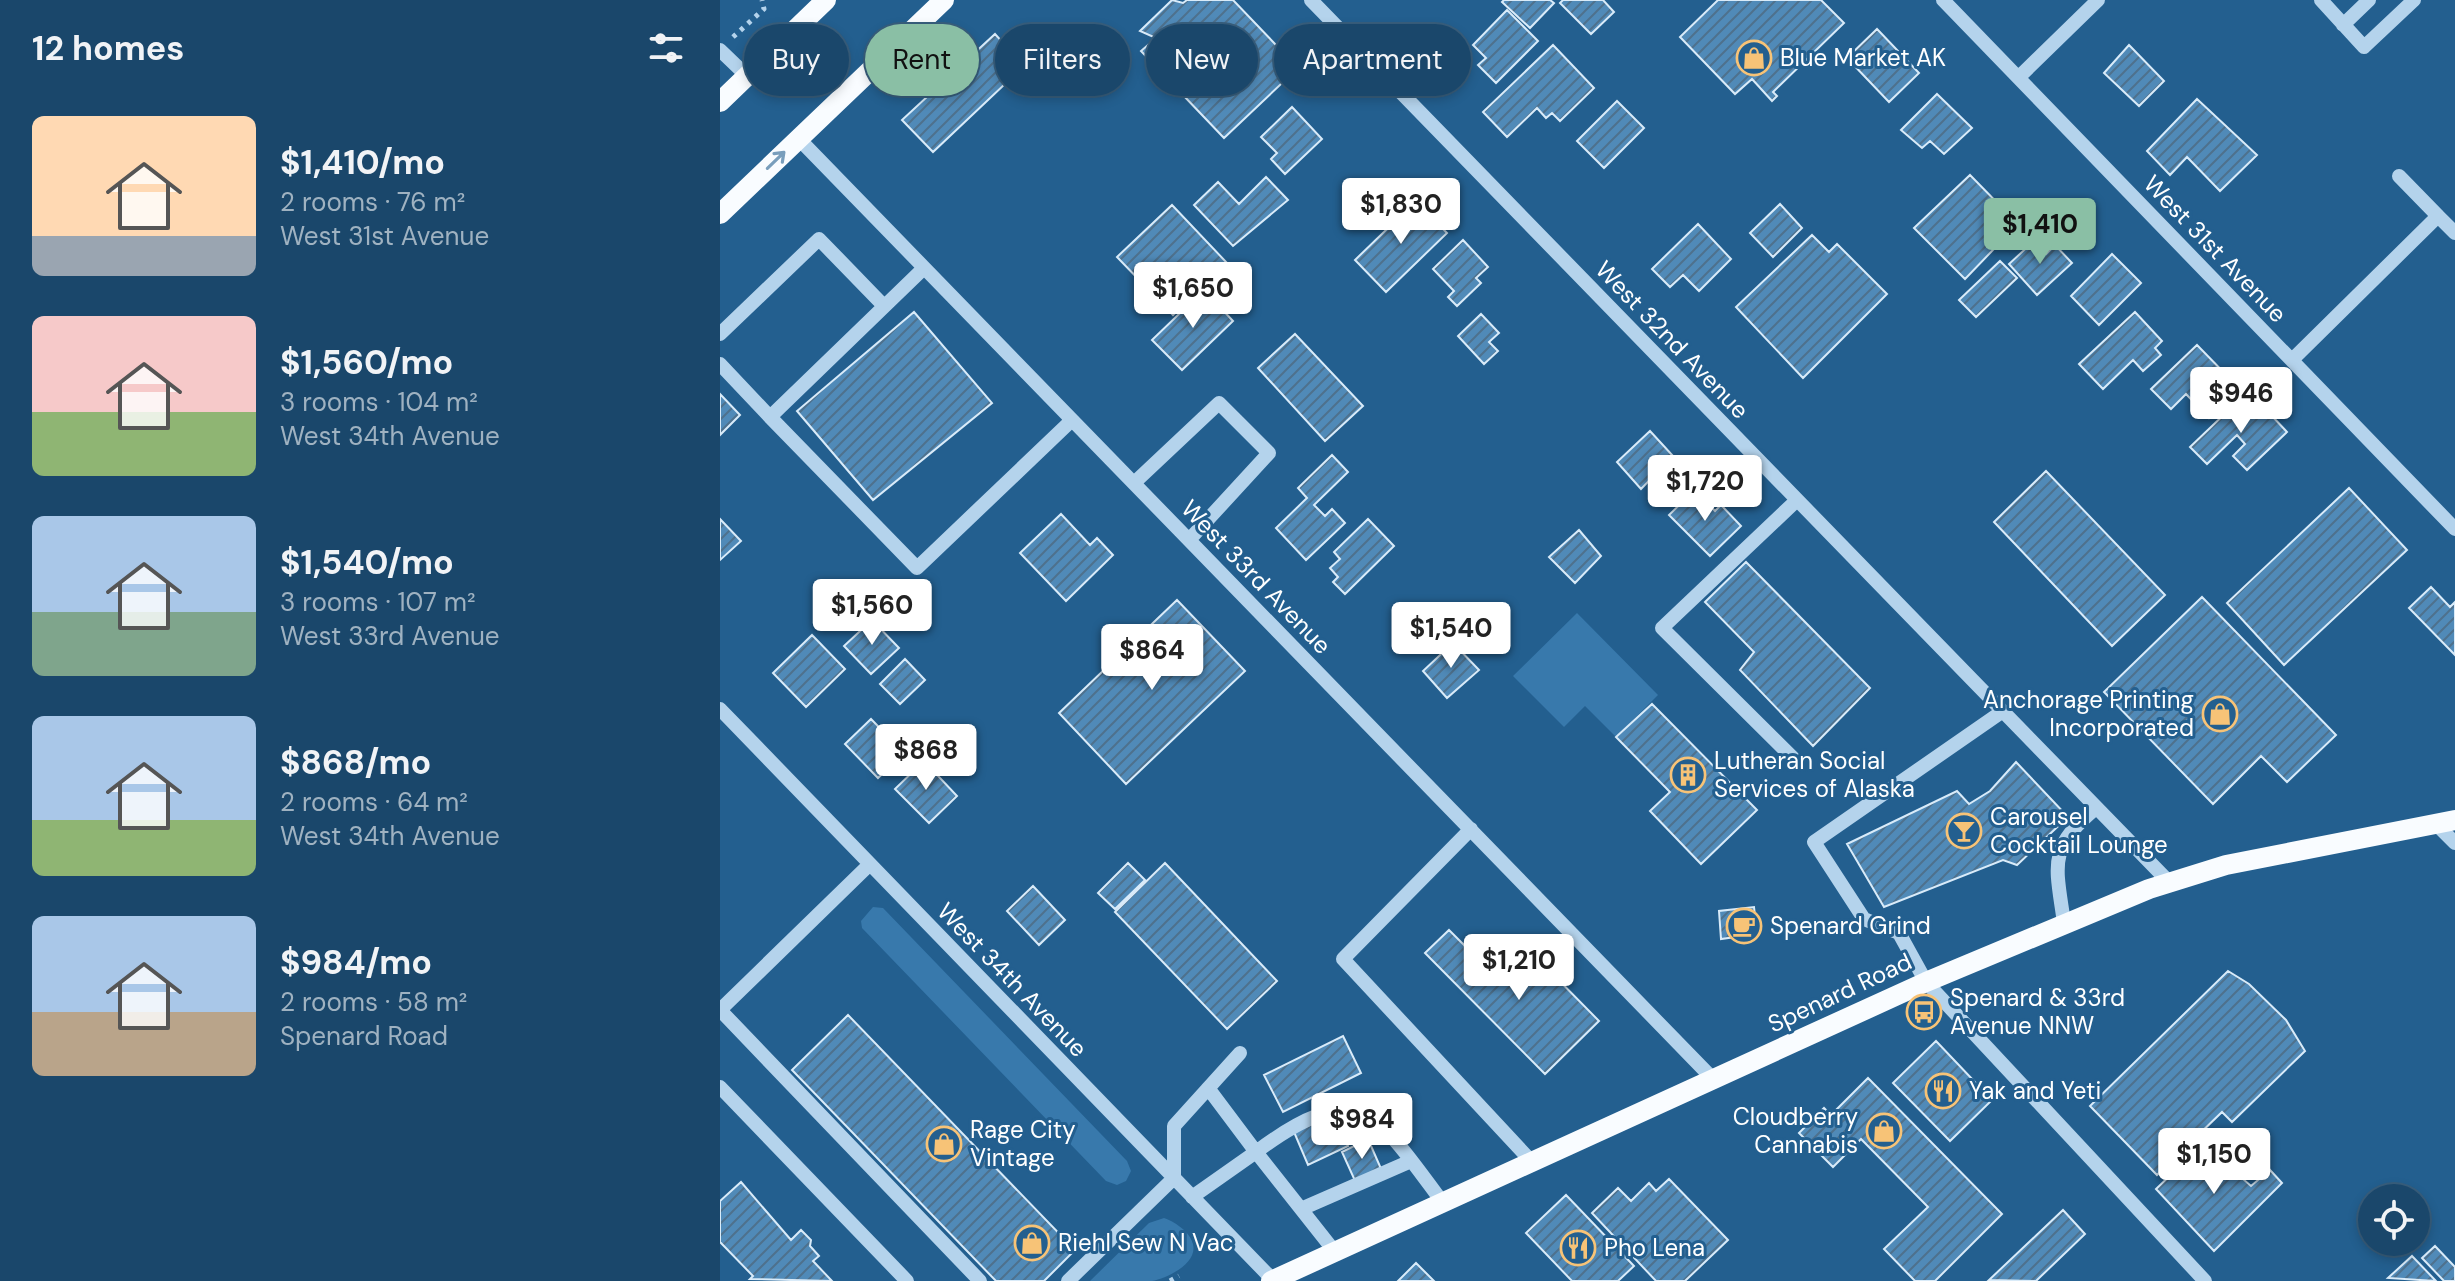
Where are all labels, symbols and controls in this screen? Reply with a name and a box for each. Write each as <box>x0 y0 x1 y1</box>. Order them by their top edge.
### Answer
chip: Buy <box>744 24 849 96</box>
chip: Rent <box>865 24 979 96</box>
chip: Filters <box>995 24 1130 96</box>
chip: New <box>1146 24 1258 96</box>
chip: Apartment <box>1274 24 1471 96</box>
text: 12 homes <box>32 26 184 71</box>
icon: filters <box>644 26 688 70</box>
shop icon: Blue Market AK <box>1735 39 1773 77</box>
place label: Blue Market AK <box>1780 42 1946 73</box>
text: $1,410/mo <box>280 140 445 185</box>
icon: home <box>96 148 192 244</box>
one-way arrow <box>766 151 786 170</box>
street label: West 31st Avenue <box>2137 168 2294 329</box>
pin: $1,830 <box>1336 178 1466 246</box>
text: 2 rooms · 76 m² <box>280 185 465 219</box>
text: $1,830 <box>1360 187 1442 221</box>
pin: $1,410 <box>1975 198 2105 266</box>
text: $1,410 <box>2002 207 2078 241</box>
text: West 31st Avenue <box>280 219 489 253</box>
street label: West 32nd Avenue <box>1589 254 1756 425</box>
pin: $1,650 <box>1128 262 1258 330</box>
text: $1,650 <box>1152 271 1234 305</box>
text: $1,560/mo <box>280 340 453 385</box>
icon: home <box>96 348 192 444</box>
pin: $946 <box>2194 367 2288 435</box>
text: $946 <box>2208 376 2274 410</box>
text: 3 rooms · 104 m² <box>280 385 478 419</box>
text: West 34th Avenue <box>280 419 500 453</box>
pin: $1,720 <box>1640 455 1770 523</box>
text: $1,720 <box>1666 464 1744 498</box>
street label: West 33rd Avenue <box>1175 493 1338 660</box>
text: $1,540/mo <box>280 540 454 585</box>
icon: home <box>96 548 192 644</box>
pin: $1,560 <box>807 579 937 647</box>
text: 3 rooms · 107 m² <box>280 585 476 619</box>
text: $1,560 <box>831 588 913 622</box>
pin: $1,540 <box>1386 602 1516 670</box>
text: $1,540 <box>1410 611 1492 645</box>
text: West 33rd Avenue <box>280 619 500 653</box>
pin: $864 <box>1105 624 1199 692</box>
text: $864 <box>1119 633 1185 667</box>
place label: Anchorage Printing Incorporated <box>1983 684 2194 743</box>
shop icon: Anchorage Printing Incorporated <box>2201 695 2239 733</box>
pin: $868 <box>879 724 973 792</box>
text: $868 <box>893 733 959 767</box>
text: $868/mo <box>280 740 431 785</box>
place label: Lutheran Social Services of Alaska <box>1714 745 1915 804</box>
icon: home <box>96 748 192 844</box>
building icon: Lutheran Social Services of Alaska <box>1669 756 1707 794</box>
text: 2 rooms · 64 m² <box>280 785 468 819</box>
place label: Carousel Cocktail Lounge <box>1990 801 2168 860</box>
bar icon: Carousel Cocktail Lounge <box>1945 812 1983 850</box>
text: West 34th Avenue <box>280 819 500 853</box>
street label: West 34th Avenue <box>931 896 1094 1063</box>
cafe icon: Spenard Grind <box>1725 907 1763 945</box>
place label: Spenard Grind <box>1770 910 1931 941</box>
pin: $1,210 <box>1454 934 1584 1002</box>
text: $984/mo <box>280 940 432 985</box>
text: $1,210 <box>1482 943 1556 977</box>
street label: Spenard Road <box>1763 946 1917 1039</box>
icon: home <box>96 948 192 1044</box>
place label: Spenard & 33rd Avenue NNW <box>1950 982 2125 1041</box>
text: 2 rooms · 58 m² <box>280 985 467 1019</box>
bus stop icon: Spenard & 33rd Avenue NNW <box>1905 993 1943 1031</box>
text: Spenard Road <box>280 1019 448 1053</box>
restaurant icon: Yak and Yeti <box>1924 1072 1962 1110</box>
place label: Yak and Yeti <box>1969 1075 2101 1106</box>
pin: $984 <box>1315 1093 1409 1161</box>
place label: Cloudberry Cannabis <box>1733 1101 1858 1160</box>
text: $984 <box>1329 1102 1395 1136</box>
shop icon: Cloudberry Cannabis <box>1865 1112 1903 1150</box>
place label: Rage City Vintage <box>970 1114 1076 1173</box>
shop icon: Rage City Vintage <box>925 1125 963 1163</box>
pin: $1,150 <box>2149 1128 2279 1196</box>
text: $1,150 <box>2176 1137 2252 1171</box>
map controls <box>2358 1184 2430 1256</box>
button: locate <box>2358 1184 2430 1256</box>
shop icon: Riehl Sew N Vac <box>1013 1224 1051 1262</box>
place label: Riehl Sew N Vac <box>1058 1227 1233 1258</box>
restaurant icon: Pho Lena <box>1559 1229 1597 1267</box>
place label: Pho Lena <box>1604 1232 1705 1263</box>

